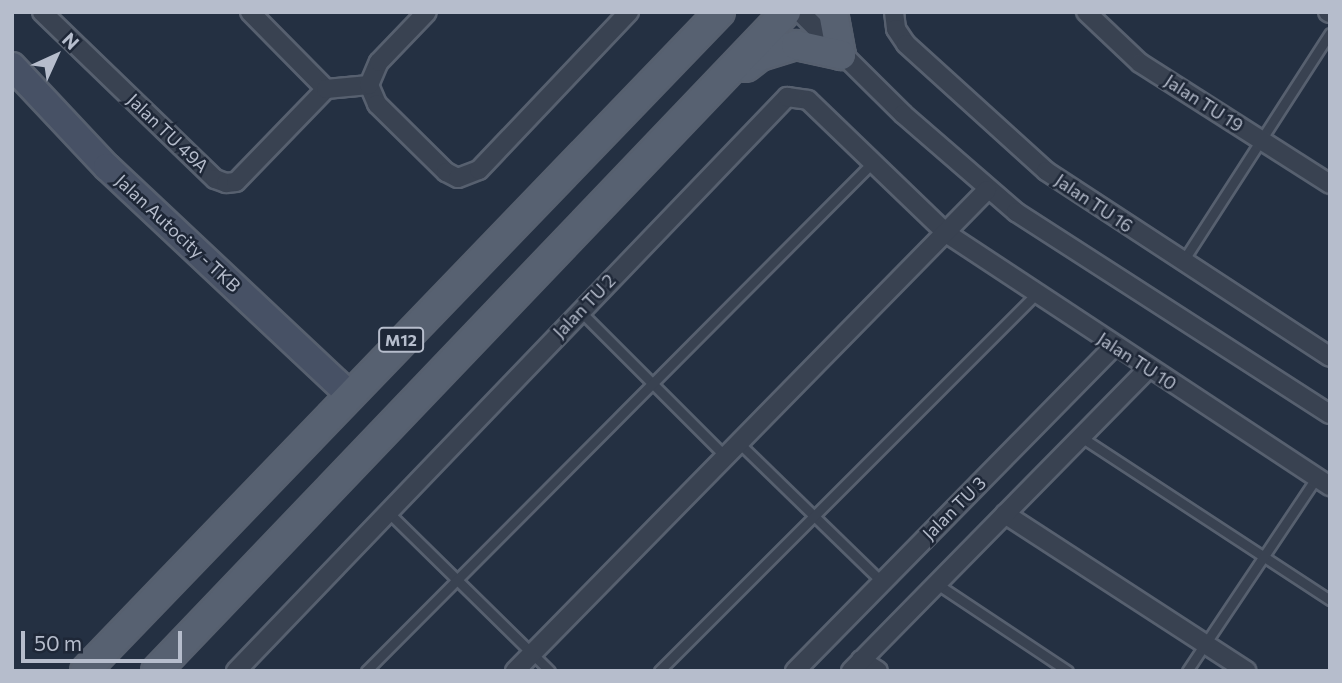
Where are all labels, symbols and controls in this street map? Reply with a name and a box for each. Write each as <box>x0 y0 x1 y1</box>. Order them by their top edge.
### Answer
north arrow <box>21 21 91 91</box>
text: N <box>58 28 84 54</box>
street label: Jalan TU 19 <box>1161 70 1247 136</box>
street label: Jalan TU 49A <box>123 89 213 177</box>
street label: Jalan TU 16 <box>1051 169 1137 237</box>
street label: Jalan Autocity - TKB <box>111 170 245 296</box>
street label: Jalan TU 2 <box>548 270 620 342</box>
street label: Jalan TU 10 <box>1093 327 1181 395</box>
road number: M12 <box>376 328 426 352</box>
street label: Jalan TU 3 <box>918 472 990 544</box>
scale bar <box>24 616 186 660</box>
text: 50 m <box>34 630 82 655</box>

